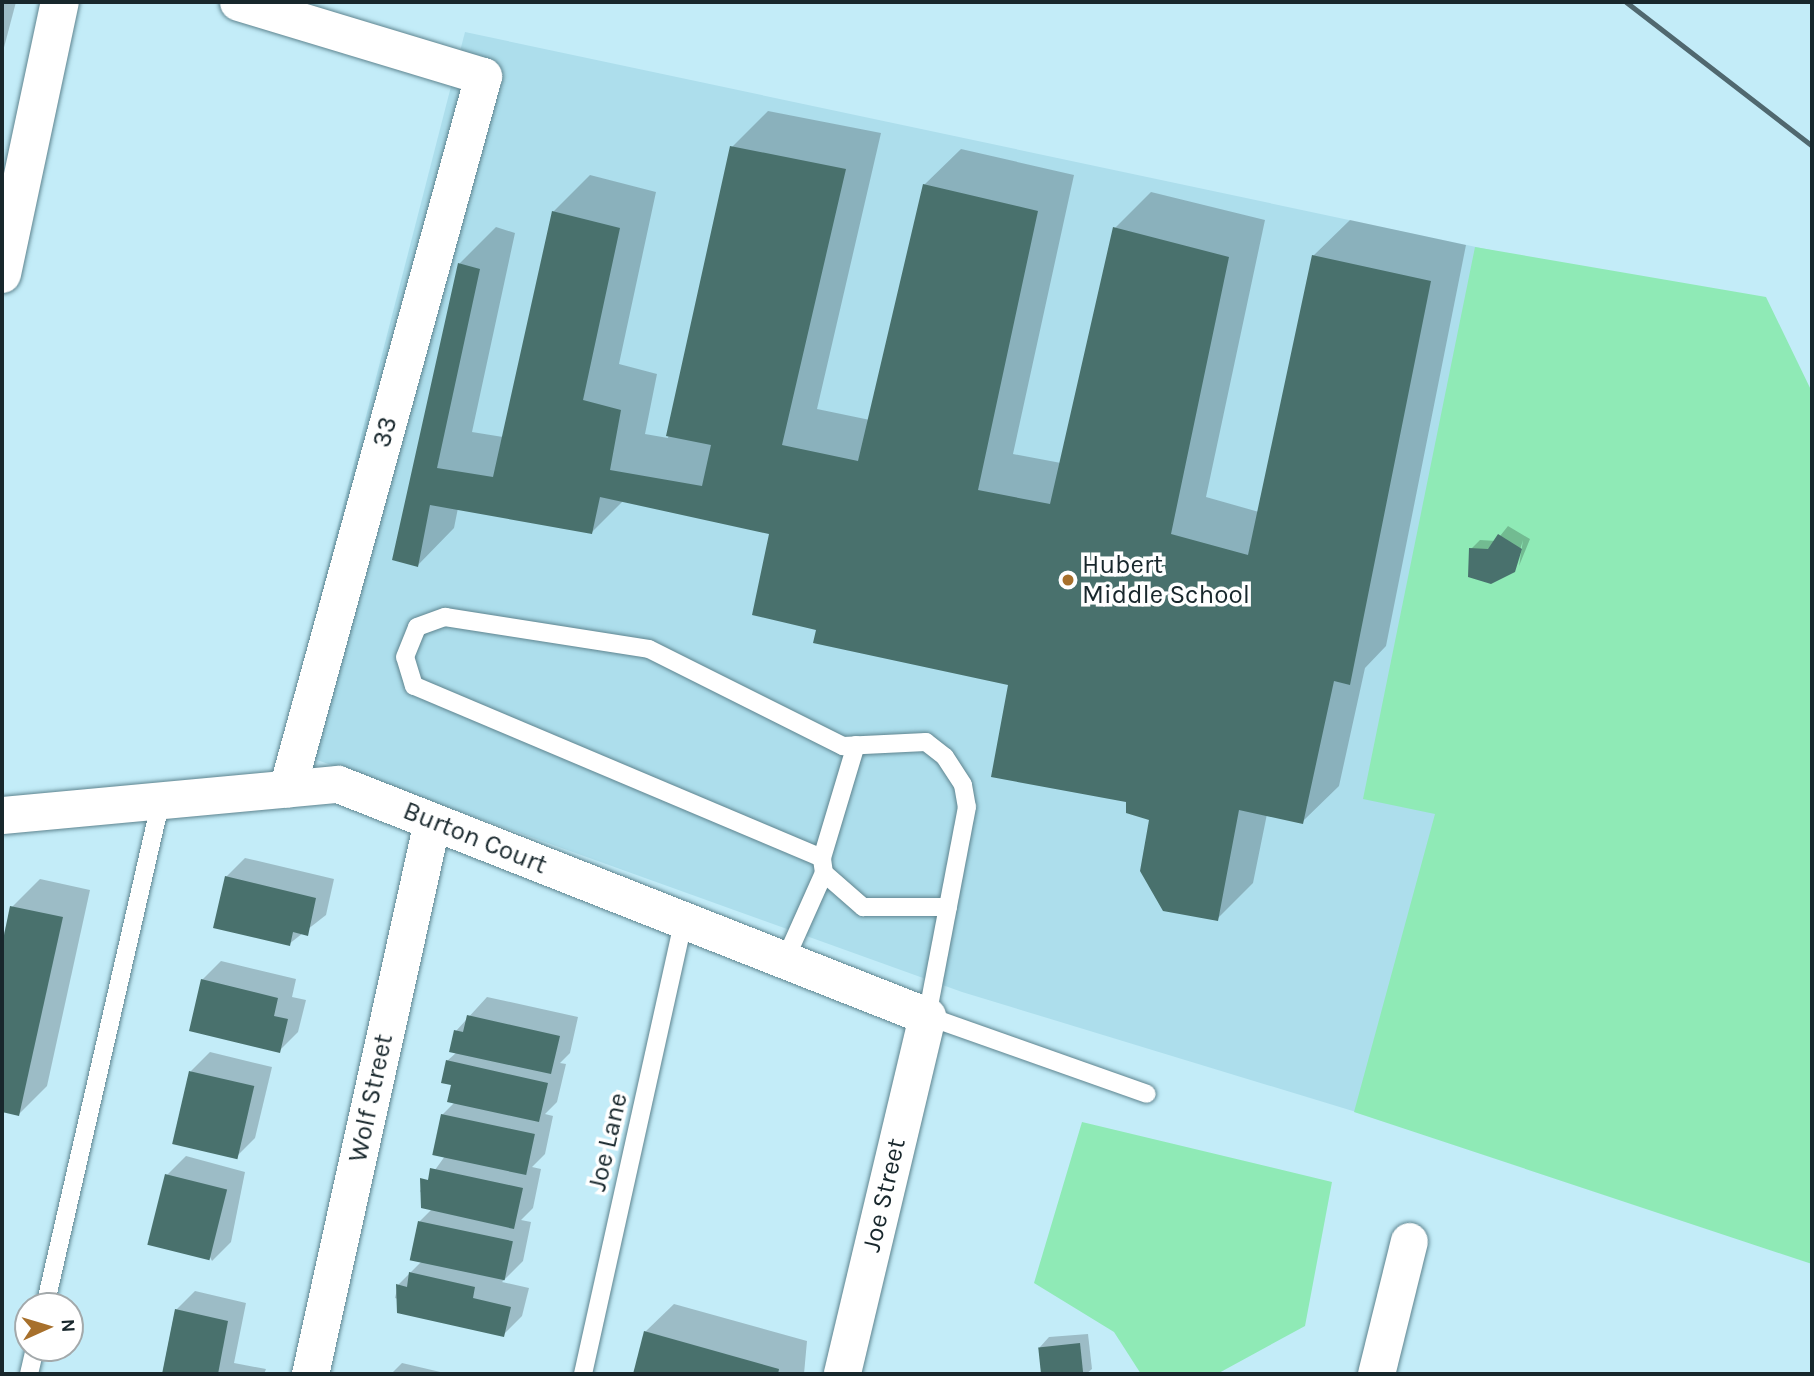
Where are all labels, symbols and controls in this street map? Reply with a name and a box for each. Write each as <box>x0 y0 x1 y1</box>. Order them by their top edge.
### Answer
street label: 33 <box>366 413 404 451</box>
place label: Hubert Middle School <box>1082 549 1250 610</box>
marker: Hubert Middle School <box>1060 572 1076 588</box>
street label: Burton Court <box>399 795 551 881</box>
street label: Wolf Street <box>342 1031 400 1165</box>
street label: Joe Lane <box>582 1090 634 1194</box>
street label: Joe Street <box>856 1135 912 1255</box>
north arrow <box>14 1292 84 1362</box>
text: N <box>57 1318 79 1333</box>

